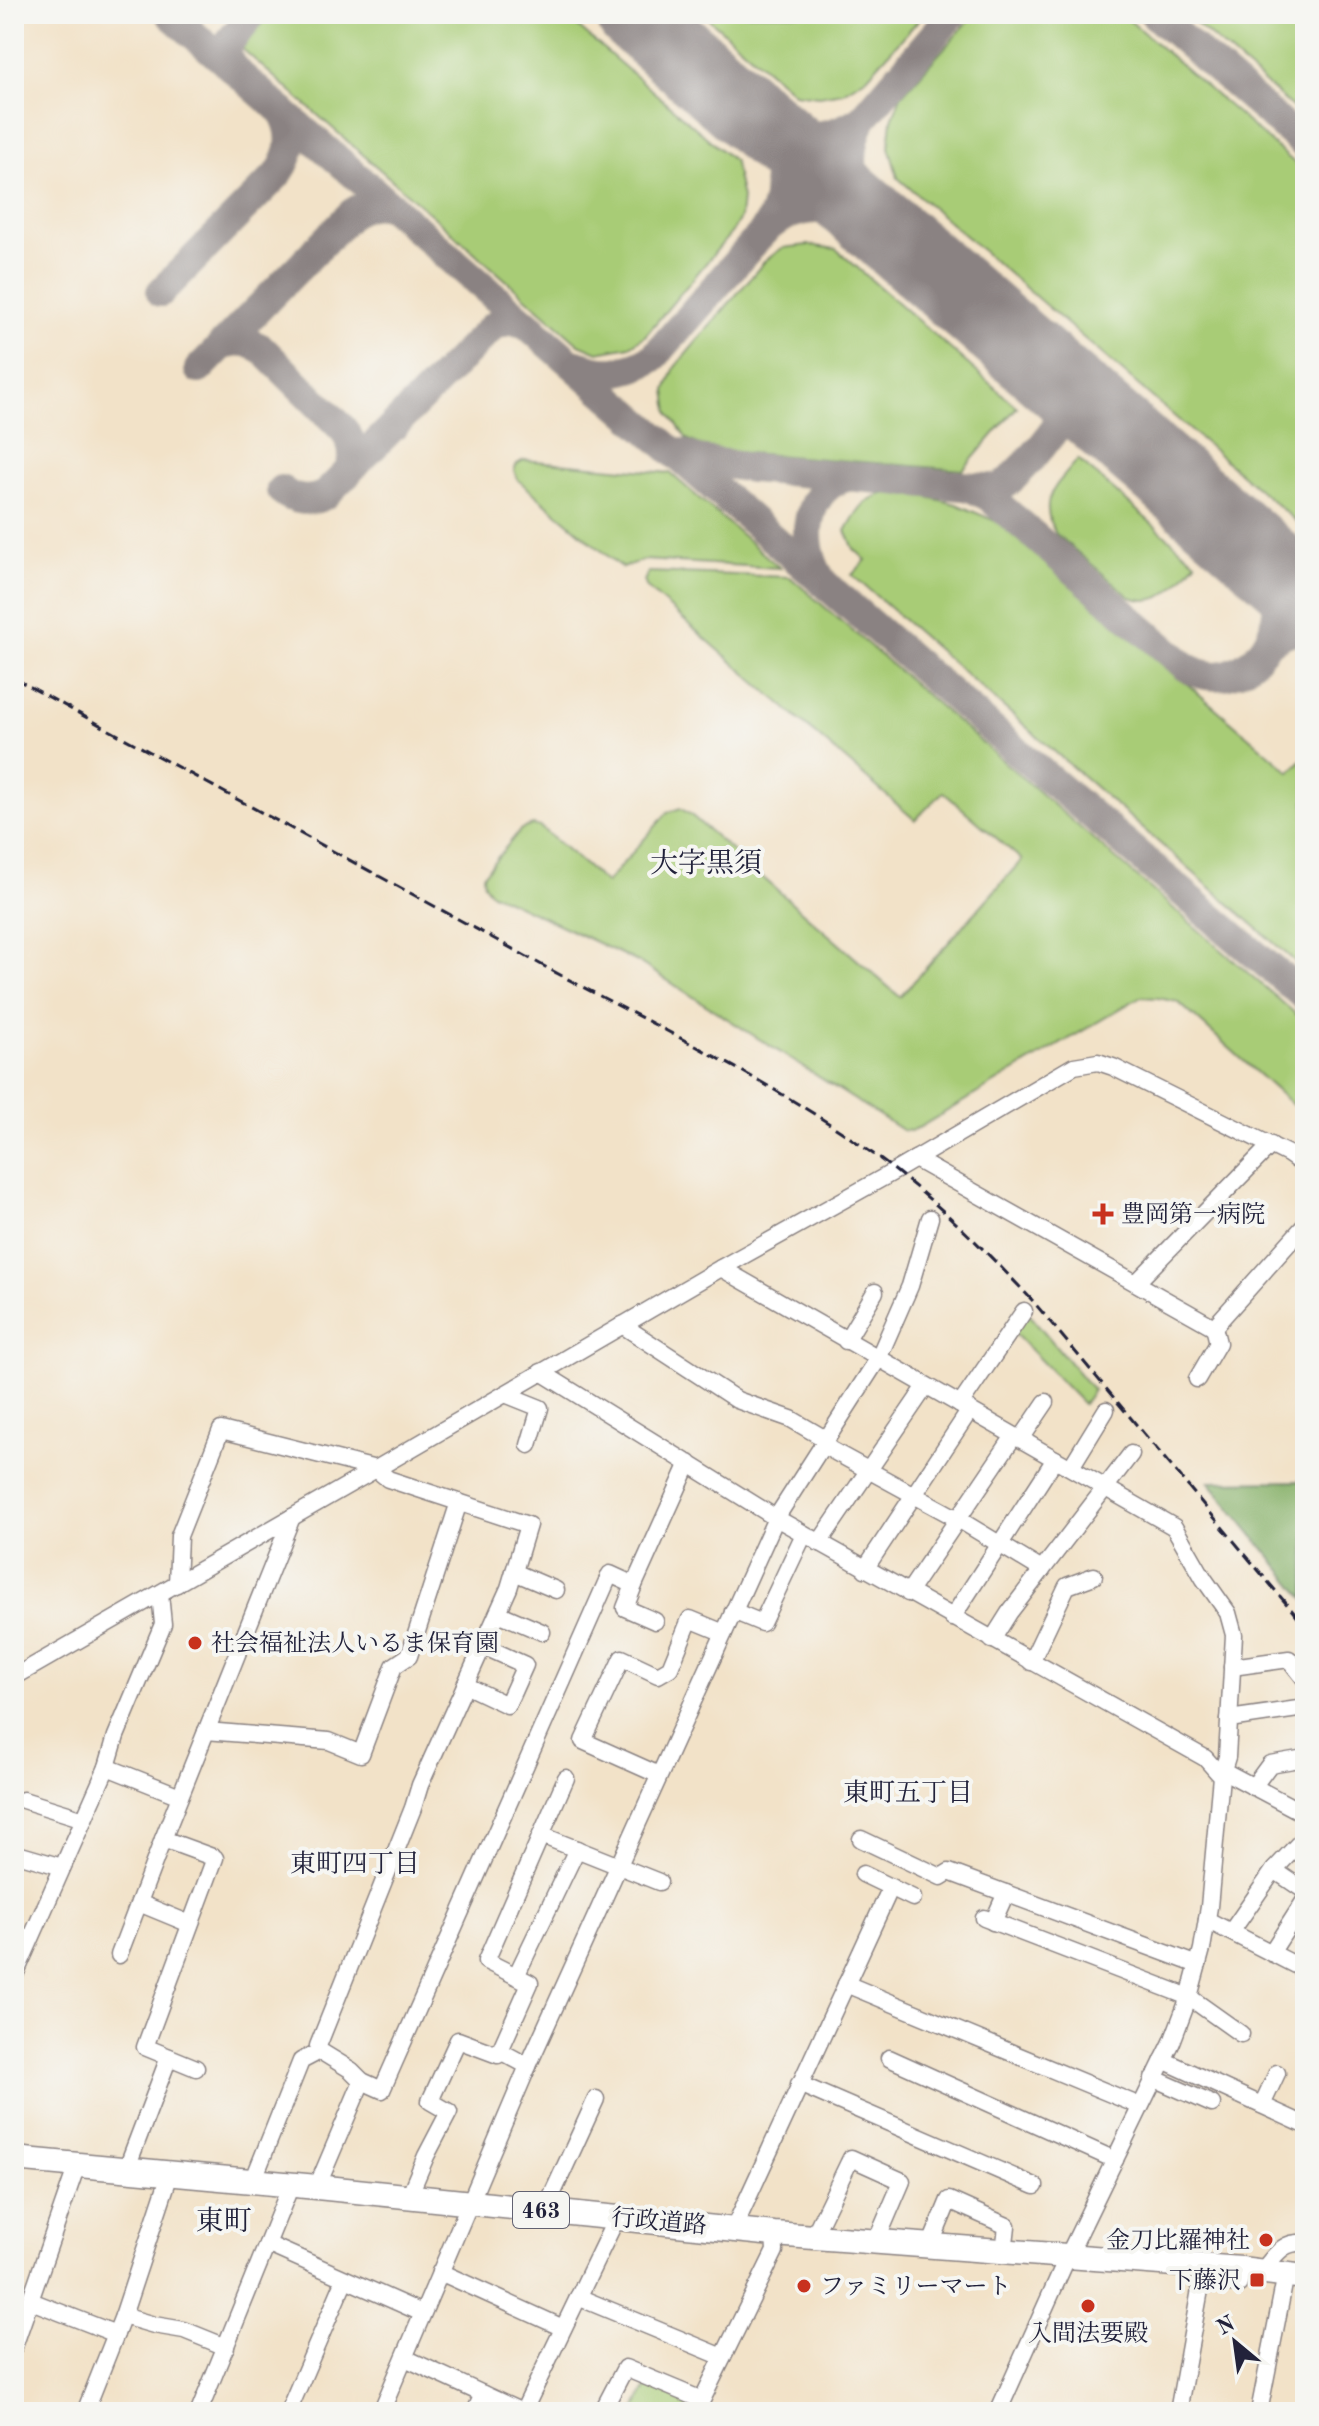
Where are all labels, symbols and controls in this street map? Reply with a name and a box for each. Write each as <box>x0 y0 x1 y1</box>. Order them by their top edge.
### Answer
district label: 大字黒須 <box>650 848 762 879</box>
place label: 豊岡第一病院 <box>1121 1201 1265 1228</box>
marker: 豊岡第一病院 <box>1092 1203 1114 1225</box>
place label: 社会福祉法人いるま保育園 <box>211 1630 499 1657</box>
marker: 社会福祉法人いるま保育園 <box>186 1634 204 1652</box>
district label: 東町五丁目 <box>843 1779 973 1807</box>
district label: 東町四丁目 <box>290 1850 420 1878</box>
road number: 463 <box>513 2192 569 2228</box>
street label: 行政道路 <box>610 2204 708 2239</box>
district label: 東町 <box>196 2206 252 2237</box>
place label: 金刀比羅神社 <box>1106 2227 1250 2254</box>
marker: 金刀比羅神社 <box>1257 2231 1275 2249</box>
place label: 下藤沢 <box>1169 2267 1241 2294</box>
marker: 下藤沢 <box>1248 2271 1266 2289</box>
place label: ファミリーマート <box>820 2275 1012 2300</box>
marker: ファミリーマート <box>795 2277 813 2295</box>
marker: 入間法要殿 <box>1079 2297 1097 2315</box>
north arrow <box>1195 2302 1275 2382</box>
text: N <box>1214 2312 1239 2340</box>
place label: 入間法要殿 <box>1028 2320 1148 2347</box>

